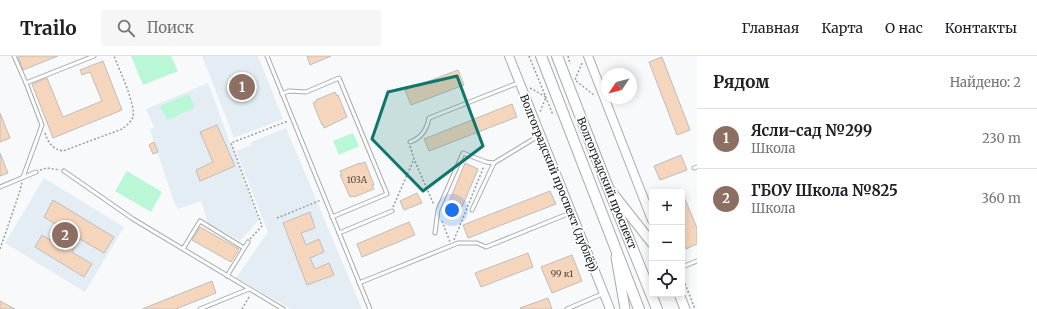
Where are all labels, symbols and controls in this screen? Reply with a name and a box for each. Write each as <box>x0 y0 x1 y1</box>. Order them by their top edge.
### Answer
search box <box>101 10 381 46</box>
text: Trailo <box>20 16 77 40</box>
icon: search <box>115 17 137 39</box>
text: Поиск <box>147 18 194 37</box>
text: Главная <box>741 19 799 37</box>
text: Карта <box>821 19 863 37</box>
text: О нас <box>885 19 923 37</box>
text: Контакты <box>945 19 1017 37</box>
north arrow <box>601 68 637 104</box>
text: Рядом <box>713 71 769 93</box>
pin: 1 <box>229 72 255 102</box>
text: Найдено: 2 <box>950 74 1021 91</box>
street label: Волгоградский проспект (дублёр) <box>517 92 601 274</box>
street label: Волгоградский проспект <box>574 115 640 251</box>
text: Ясли-сад №299 <box>751 121 872 140</box>
text: 1 <box>723 130 729 147</box>
text: 230 m <box>982 130 1021 147</box>
text: Школа <box>751 140 795 157</box>
house number: 103А <box>347 174 368 185</box>
text: ГБОУ Школа №825 <box>751 181 898 200</box>
map controls <box>649 189 685 297</box>
button: + <box>649 189 685 225</box>
text: 2 <box>722 190 730 207</box>
text: 360 m <box>982 190 1021 207</box>
your location <box>442 200 462 220</box>
text: Школа <box>751 200 795 217</box>
pin: 2 <box>52 220 78 250</box>
button: − <box>649 225 685 261</box>
button: locate <box>649 261 685 297</box>
house number: 99 к1 <box>551 268 573 279</box>

